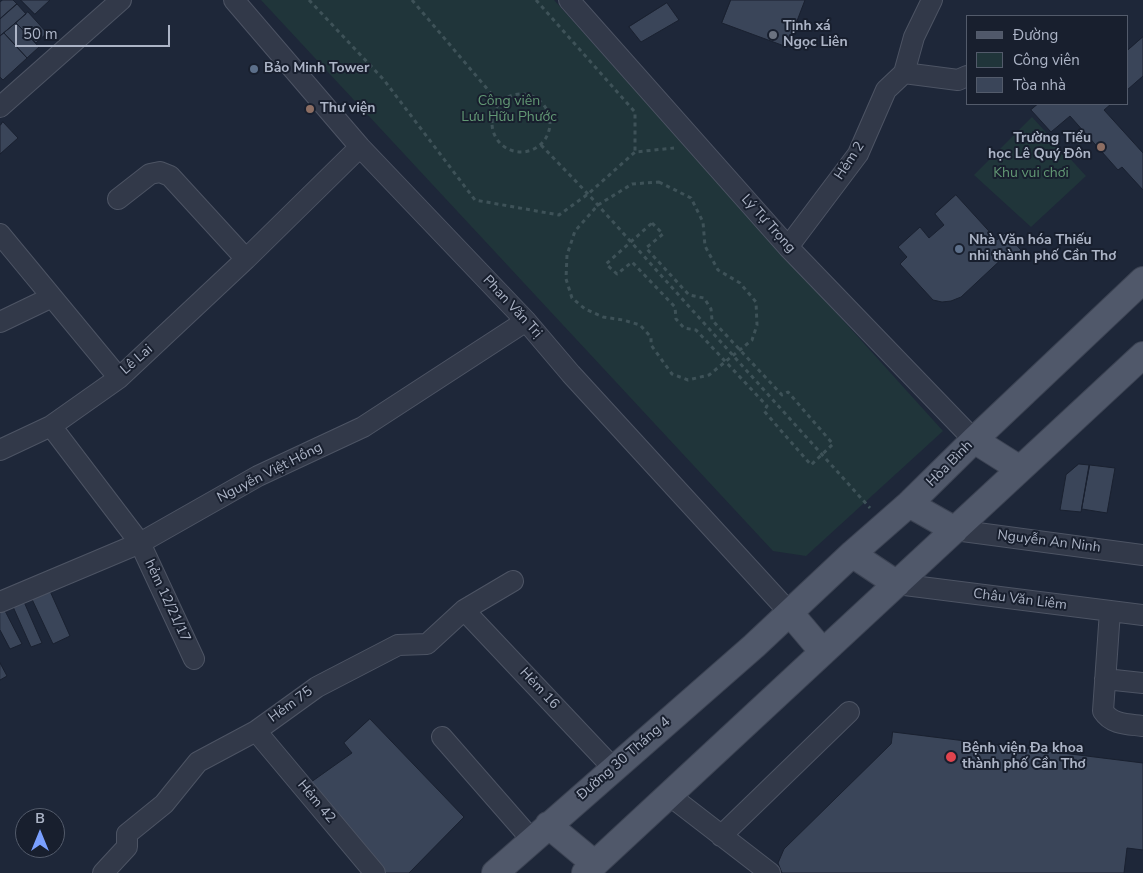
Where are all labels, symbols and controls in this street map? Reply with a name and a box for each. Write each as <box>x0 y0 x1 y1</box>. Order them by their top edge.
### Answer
scale bar <box>18 15 172 47</box>
legend <box>966 15 1128 105</box>
place label: Tịnh xá Ngọc Liên <box>783 19 848 52</box>
text: 50 m <box>23 24 58 44</box>
text: Đường <box>1013 25 1058 45</box>
marker: Tịnh xá Ngọc Liên <box>767 29 779 41</box>
text: Công viên <box>1013 50 1080 70</box>
place label: Bảo Minh Tower <box>264 61 369 77</box>
marker: Bảo Minh Tower <box>248 63 260 75</box>
text: Tòa nhà <box>1013 75 1066 95</box>
park label: Công viên Lưu Hữu Phước <box>461 94 557 126</box>
place label: Thư viện <box>320 101 375 117</box>
marker: Thư viện <box>304 103 316 115</box>
place label: Trường Tiểu học Lê Quý Đôn <box>988 131 1091 164</box>
street label: Hẻm 2 <box>831 139 869 183</box>
marker: Trường Tiểu học Lê Quý Đôn <box>1095 141 1107 153</box>
park label: Khu vui chơi <box>993 166 1069 182</box>
street label: Lý Tự Trọng <box>737 191 799 257</box>
place label: Nhà Văn hóa Thiếu nhi thành phố Cần Thơ <box>969 233 1116 266</box>
marker: Nhà Văn hóa Thiếu nhi thành phố Cần Thơ <box>953 243 965 255</box>
street label: Phan Văn Trị <box>479 272 545 342</box>
street label: Lê Lai <box>118 342 156 378</box>
street label: Hòa Bình <box>924 438 976 490</box>
street label: Nguyễn Việt Hồng <box>215 439 325 507</box>
street label: Nguyễn An Ninh <box>996 527 1102 557</box>
street label: hẻm 12/21/17 <box>141 557 193 645</box>
street label: Châu Văn Liêm <box>972 586 1068 614</box>
street label: Hẻm 16 <box>516 665 562 713</box>
street label: Hẻm 75 <box>266 683 316 727</box>
street label: Đường 30 Tháng 4 <box>574 714 674 804</box>
place label: Bệnh viện Đa khoa thành phố Cần Thơ <box>962 741 1086 774</box>
marker: Bệnh viện Đa khoa thành phố Cần Thơ <box>944 750 958 764</box>
street label: Hẻm 42 <box>293 777 339 827</box>
north arrow <box>15 808 65 858</box>
text: B <box>35 809 45 828</box>

